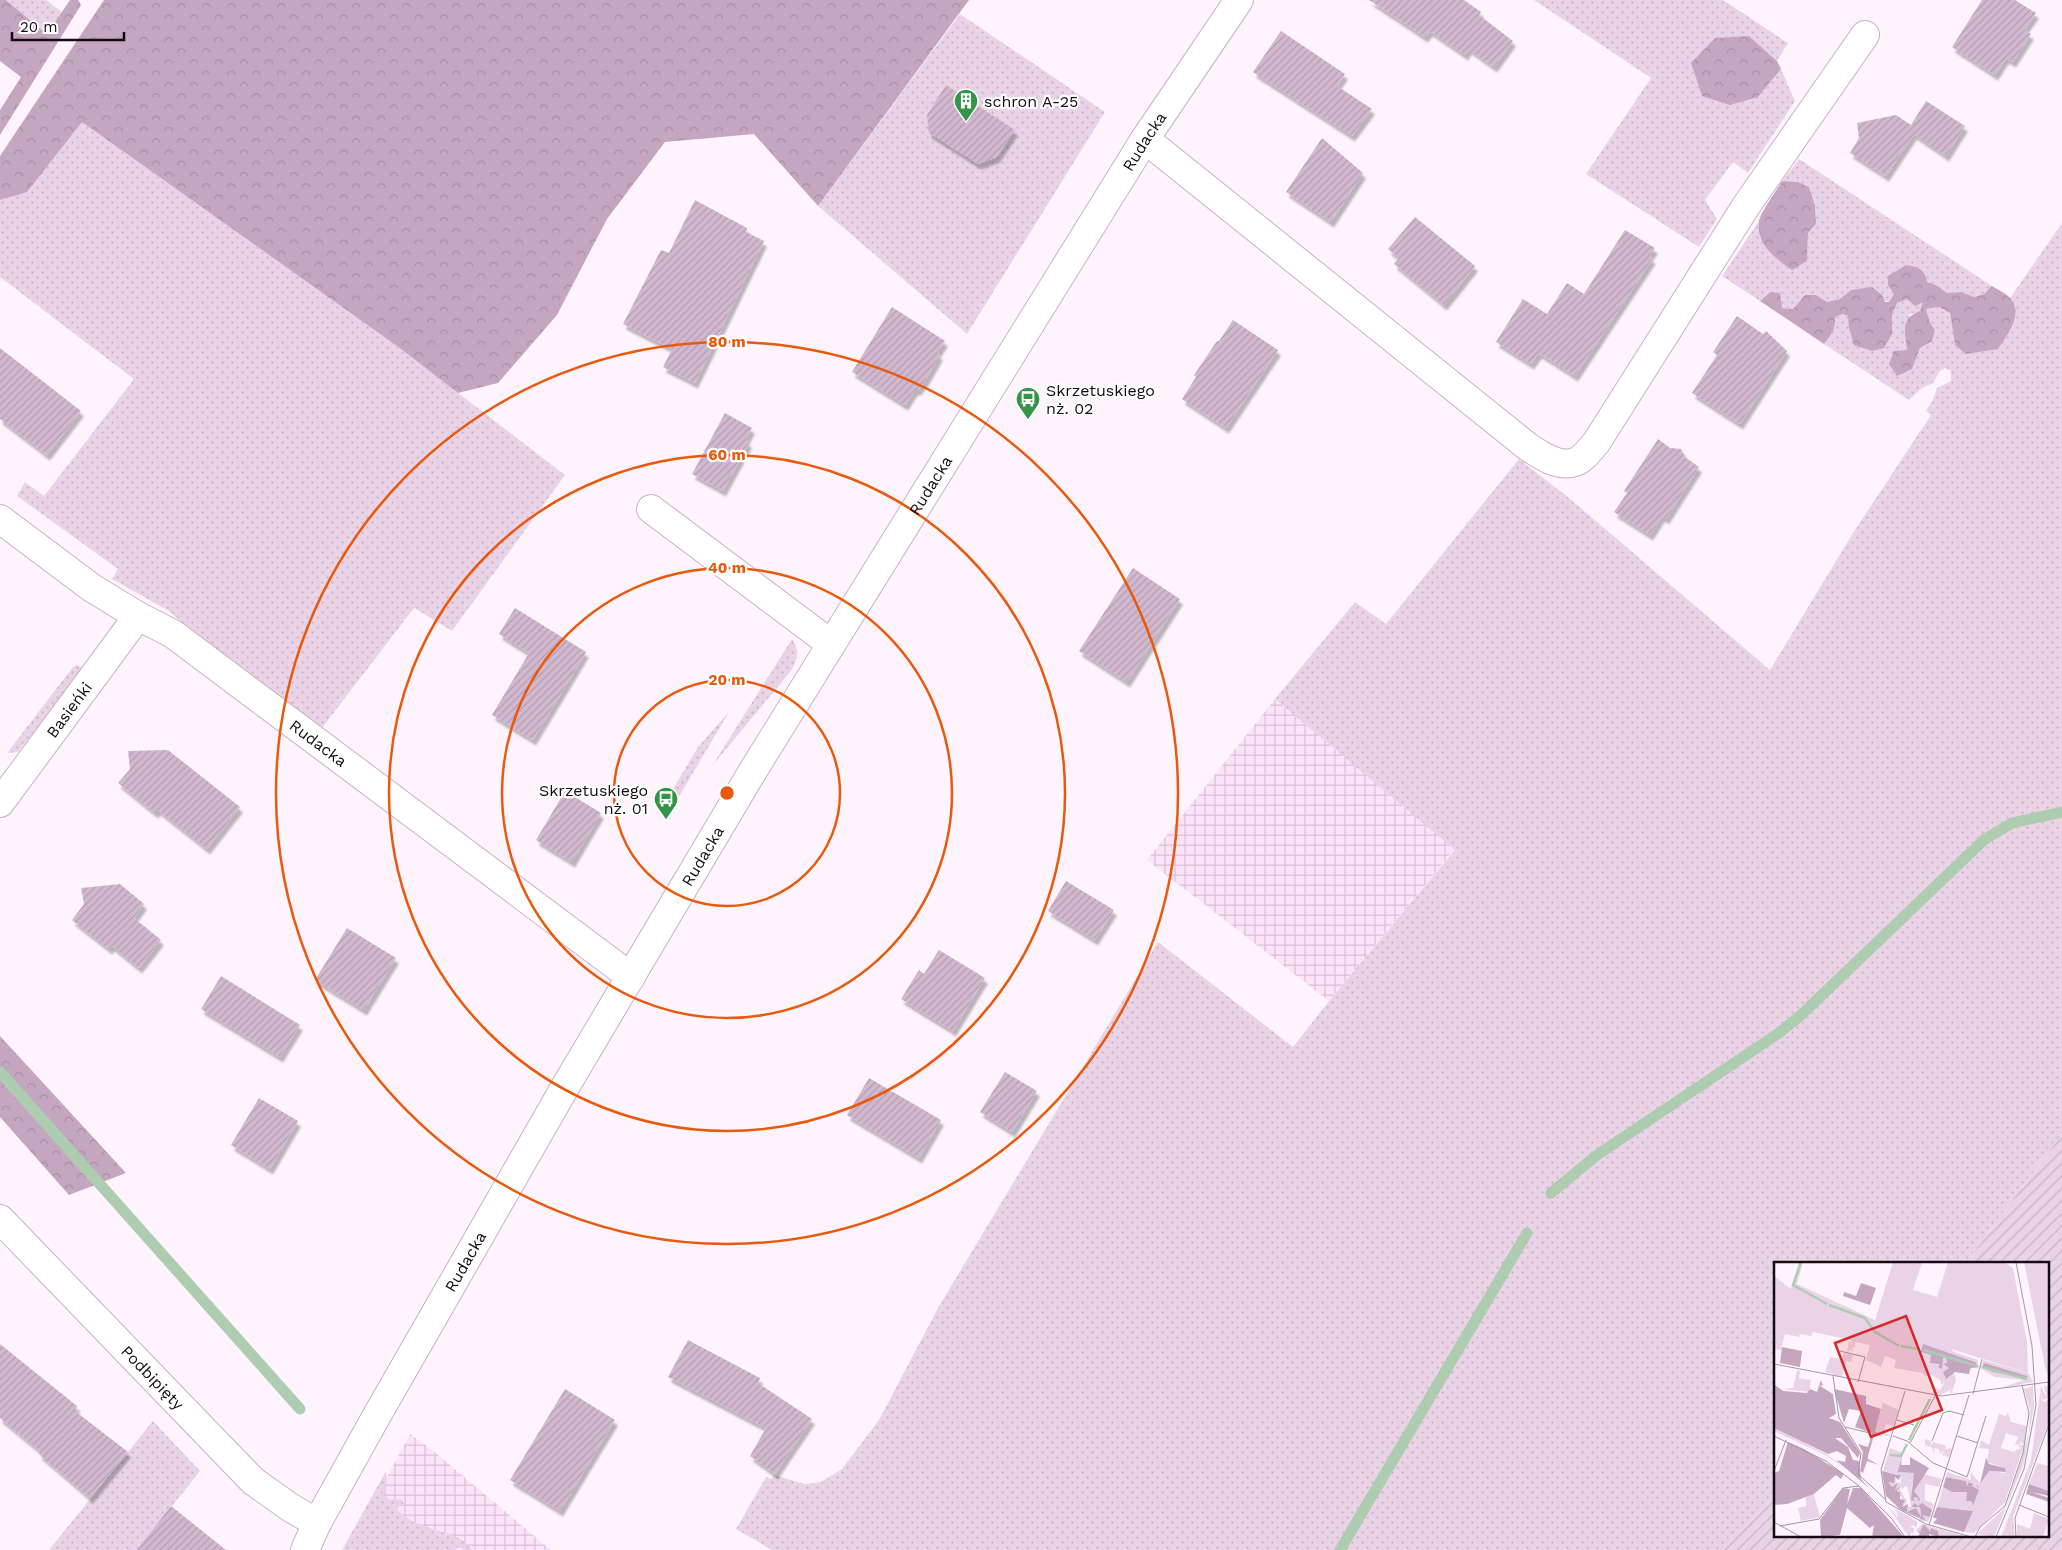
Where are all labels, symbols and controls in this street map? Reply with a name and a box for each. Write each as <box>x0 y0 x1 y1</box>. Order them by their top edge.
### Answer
scale bar <box>12 10 125 42</box>
text: 20 m <box>20 18 58 36</box>
building icon: schron A-25 <box>953 88 979 122</box>
place label: schron A-25 <box>984 92 1078 111</box>
street label: Rudacka <box>1119 109 1170 175</box>
text: 80 m <box>708 333 746 351</box>
place label: Skrzetuskiego nż. 02 <box>1046 381 1155 418</box>
bus stop icon: Skrzetuskiego nż. 02 <box>1015 386 1041 420</box>
text: 60 m <box>708 446 746 464</box>
street label: Rudacka <box>905 452 956 519</box>
text: 40 m <box>708 559 746 577</box>
text: 20 m <box>708 671 746 689</box>
street label: Basieńki <box>42 678 96 742</box>
street label: Rudacka <box>286 716 350 771</box>
place label: Skrzetuskiego nż. 01 <box>539 781 648 818</box>
centre of rings <box>718 784 736 802</box>
bus stop icon: Skrzetuskiego nż. 01 <box>653 786 679 820</box>
street label: Rudacka <box>678 823 728 890</box>
street label: Rudacka <box>441 1228 490 1295</box>
inset map <box>1774 1262 2050 1538</box>
street label: Podbipięty <box>117 1342 188 1414</box>

